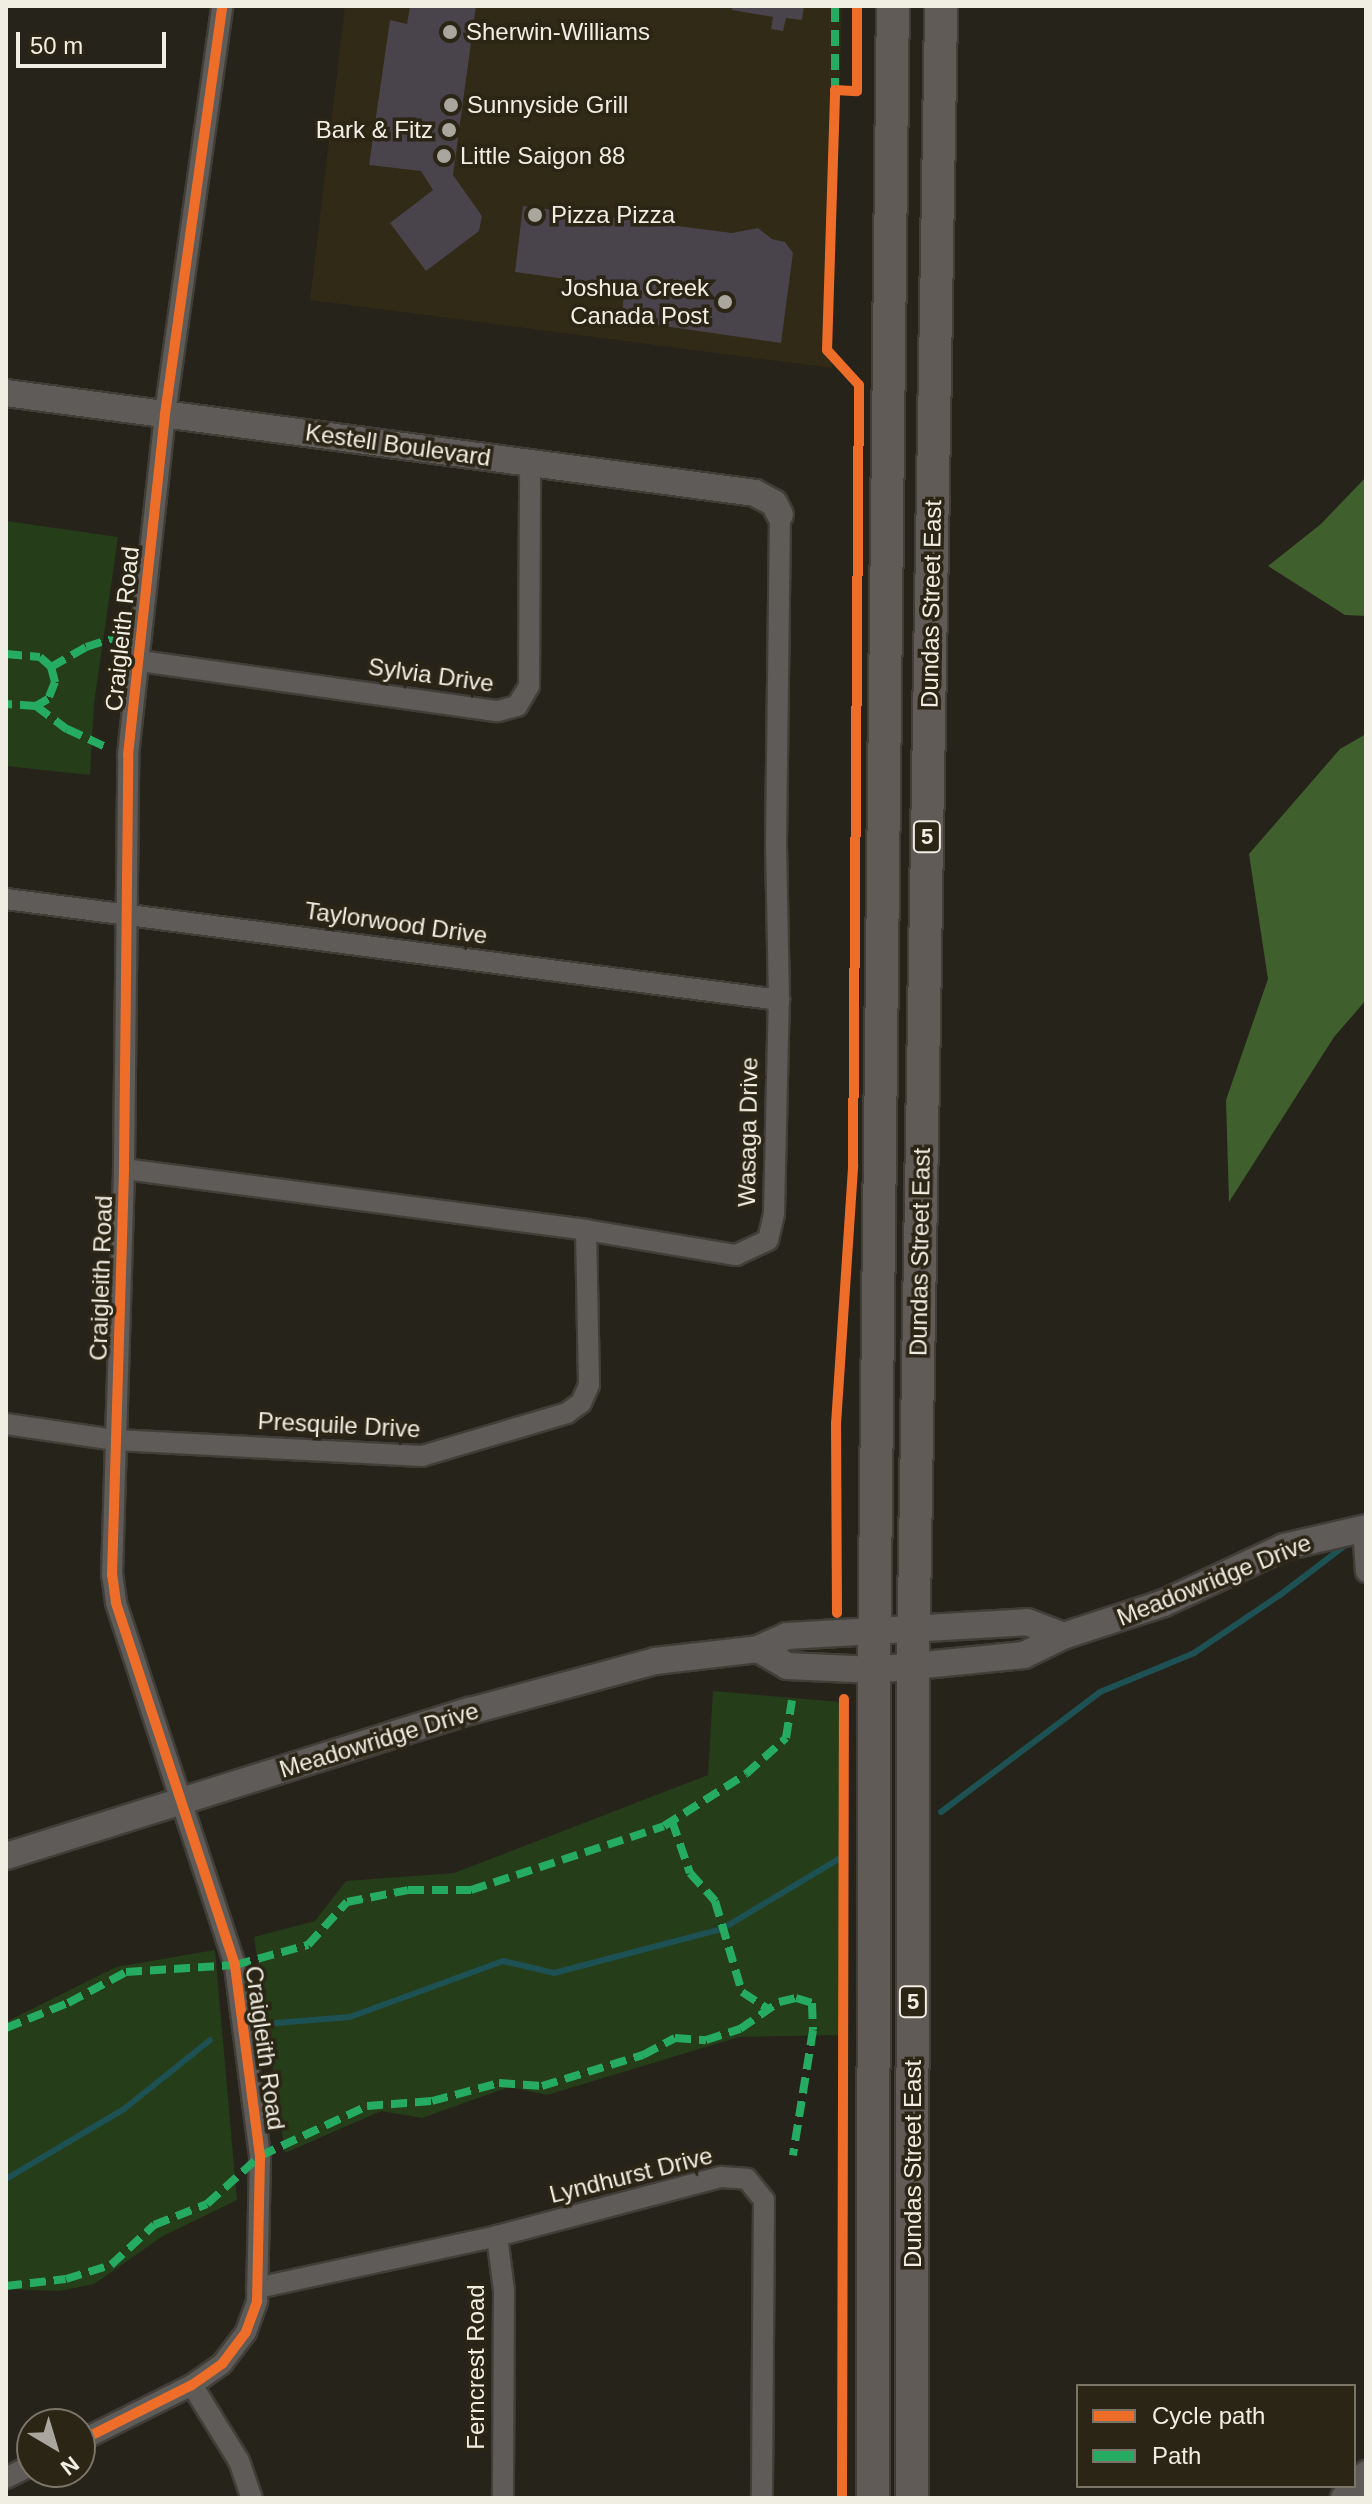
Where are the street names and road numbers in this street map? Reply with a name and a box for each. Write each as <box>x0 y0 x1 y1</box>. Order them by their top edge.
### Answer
street label: Kestell Boulevard <box>304 418 492 472</box>
street label: Dundas Street East <box>915 500 947 708</box>
street label: Craigleith Road <box>99 545 145 713</box>
street label: Sylvia Drive <box>366 652 496 698</box>
road number: 5 <box>911 819 943 855</box>
street label: Taylorwood Drive <box>303 896 489 950</box>
street label: Wasaga Drive <box>732 1057 764 1207</box>
street label: Dundas Street East <box>904 1148 936 1356</box>
street label: Craigleith Road <box>84 1195 118 1361</box>
street label: Presquile Drive <box>257 1406 421 1444</box>
street label: Meadowridge Drive <box>1113 1528 1315 1632</box>
street label: Meadowridge Drive <box>276 1696 482 1784</box>
street label: Craigleith Road <box>239 1964 291 2132</box>
road number: 5 <box>897 1984 929 2020</box>
street label: Dundas Street East <box>899 2060 927 2268</box>
street label: Lyndhurst Drive <box>546 2141 716 2209</box>
street label: Ferncrest Road <box>462 2284 490 2450</box>

